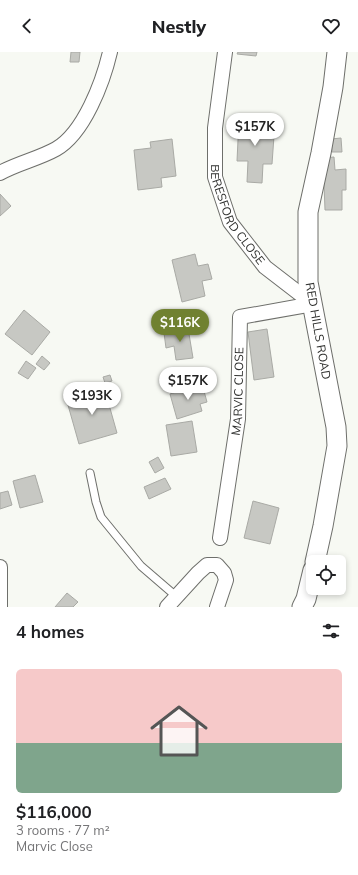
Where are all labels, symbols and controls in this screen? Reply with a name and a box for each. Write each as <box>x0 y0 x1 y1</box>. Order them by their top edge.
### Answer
icon: back <box>16 15 38 37</box>
text: Nestly <box>152 15 206 38</box>
icon: heart <box>320 15 342 37</box>
pin: $157K <box>227 113 283 147</box>
text: $157K <box>235 118 275 134</box>
street label: BERESFORD CLOSE <box>208 164 268 267</box>
street label: RED HILLS ROAD <box>303 281 334 381</box>
pin: $116K <box>152 309 208 343</box>
text: $116K <box>160 314 200 330</box>
street label: MARVIC CLOSE <box>228 347 246 436</box>
pin: $157K <box>160 367 216 401</box>
text: $157K <box>168 372 208 388</box>
pin: $193K <box>64 382 120 416</box>
text: $193K <box>72 387 112 403</box>
map controls <box>306 555 346 595</box>
button: locate <box>306 555 346 595</box>
icon: filters <box>320 620 342 642</box>
text: 4 homes <box>16 621 84 642</box>
icon: home <box>143 695 215 767</box>
text: $116,000 <box>16 801 92 822</box>
text: 3 rooms · 77 m² <box>16 822 110 838</box>
text: Marvic Close <box>16 838 93 854</box>

